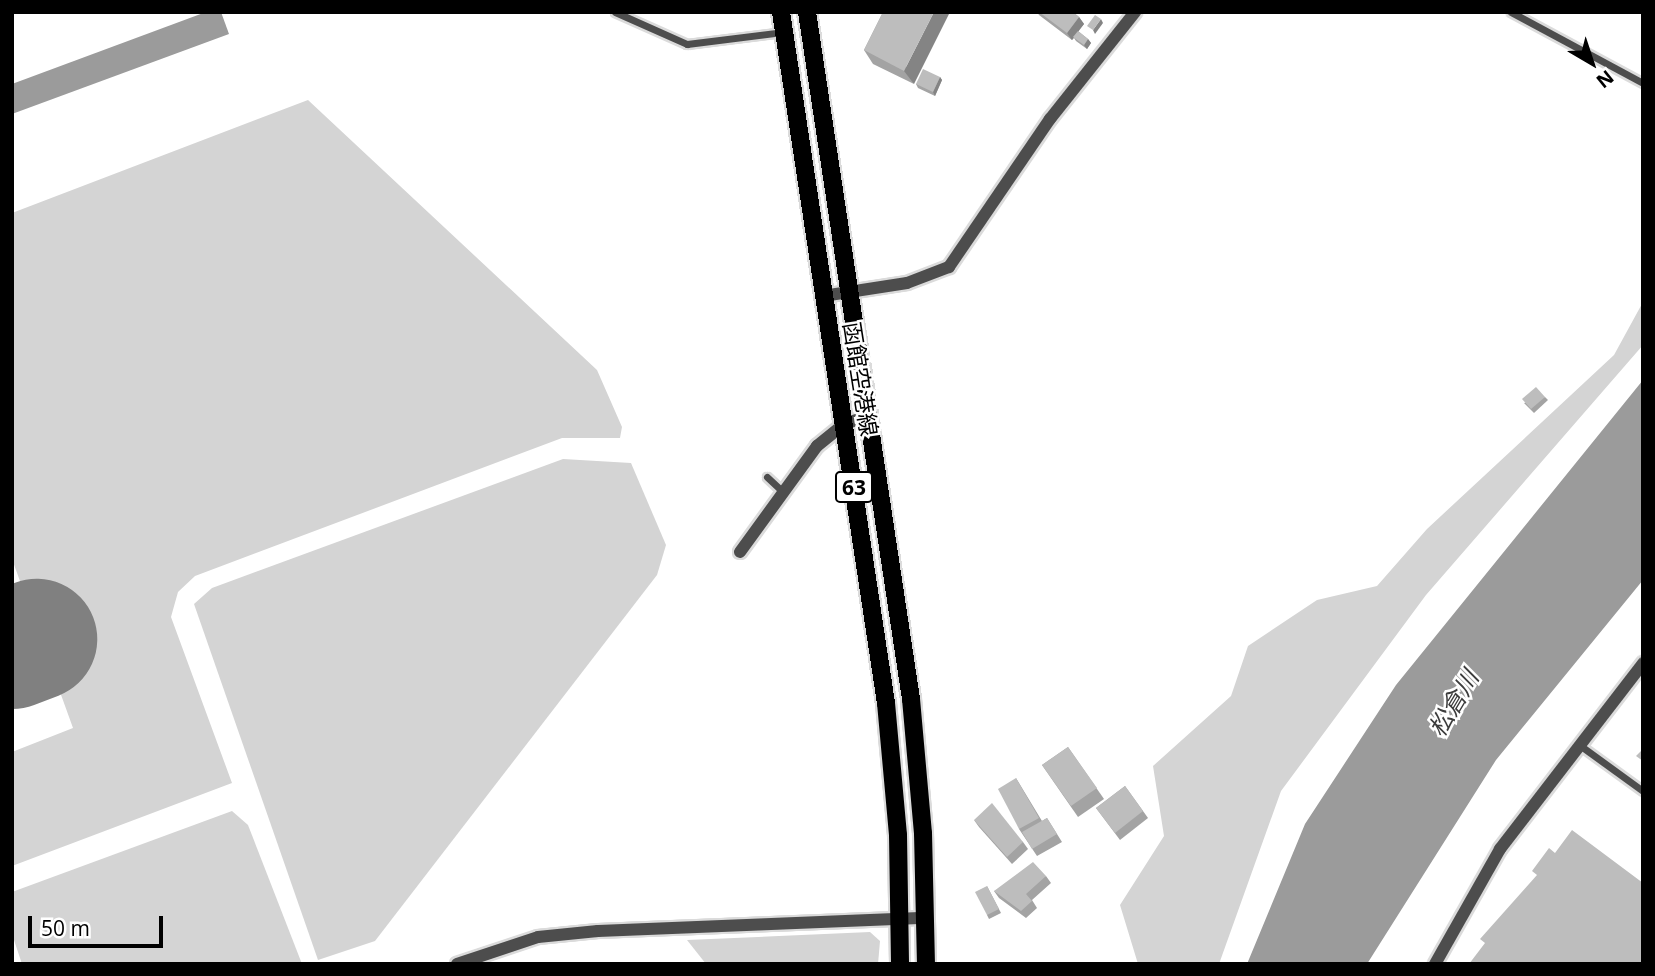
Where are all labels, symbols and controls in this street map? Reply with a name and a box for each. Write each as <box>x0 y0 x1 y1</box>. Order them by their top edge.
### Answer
north arrow <box>1557 28 1627 98</box>
text: N <box>1591 64 1619 94</box>
street label: 函館空港線 <box>838 320 884 438</box>
road number: 63 <box>835 470 873 504</box>
water label: 松倉川 <box>1422 665 1484 741</box>
scale bar <box>32 902 166 946</box>
text: 50 m <box>41 914 90 942</box>

